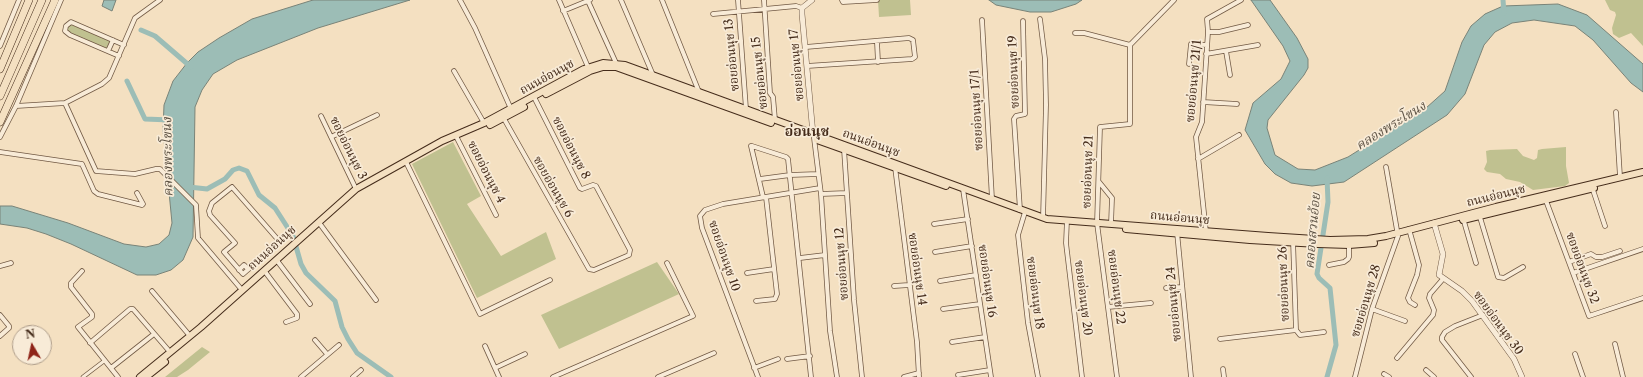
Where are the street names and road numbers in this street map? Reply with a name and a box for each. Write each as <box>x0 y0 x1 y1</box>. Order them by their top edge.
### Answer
street label: ซอยอ่อนนุช 13 <box>722 18 742 92</box>
street label: ซอยอ่อนนุช 17 <box>787 28 807 102</box>
street label: ซอยอ่อนนุช 19 <box>1006 35 1022 109</box>
street label: ซอยอ่อนนุช 15 <box>749 36 771 110</box>
street label: ซอยอ่อนนุช 21/1 <box>1183 39 1205 123</box>
street label: ถนนอ่อนนุช <box>517 56 577 98</box>
street label: ซอยอ่อนนุช 17/1 <box>968 69 986 151</box>
street label: ซอยอ่อนนุช 3 <box>327 114 369 182</box>
street label: ซอยอ่อนนุช 8 <box>549 114 593 182</box>
street label: ถนนอ่อนนุช <box>840 126 902 160</box>
street label: ซอยอ่อนนุช 21 <box>1080 135 1096 209</box>
street label: ซอยอ่อนนุช 4 <box>464 138 508 206</box>
street label: ซอยอ่อนนุช 6 <box>530 154 576 220</box>
street label: ถนนอ่อนนุช <box>1465 182 1527 210</box>
street label: ถนนอ่อนนุช <box>1150 208 1210 228</box>
street label: ซอยอ่อนนุช 10 <box>705 219 743 293</box>
street label: ถนนอ่อนนุช <box>245 223 299 273</box>
street label: ซอยอ่อนนุช 12 <box>832 227 852 301</box>
street label: ซอยอ่อนนุช 32 <box>1562 230 1602 306</box>
street label: ซอยอ่อนนุช 14 <box>905 232 929 306</box>
street label: ซอยอ่อนนุช 16 <box>975 244 999 318</box>
street label: ซอยอ่อนนุช 26 <box>1275 246 1293 322</box>
street label: ซอยอ่อนนุช 22 <box>1104 249 1128 325</box>
street label: ซอยอ่อนนุช 18 <box>1023 256 1047 330</box>
street label: ซอยอ่อนนุช 20 <box>1071 259 1095 337</box>
street label: ซอยอ่อนนุช 28 <box>1348 263 1384 339</box>
street label: ซอยอ่อนนุช 24 <box>1164 266 1184 342</box>
street label: ซอยอ่อนนุช 30 <box>1470 288 1526 358</box>

